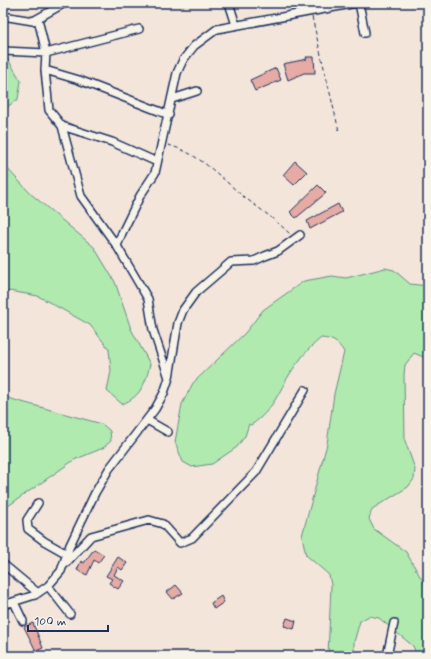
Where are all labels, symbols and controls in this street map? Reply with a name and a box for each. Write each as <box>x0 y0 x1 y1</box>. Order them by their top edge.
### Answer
scale bar <box>28 607 108 633</box>
text: 100 m <box>34 614 66 630</box>

